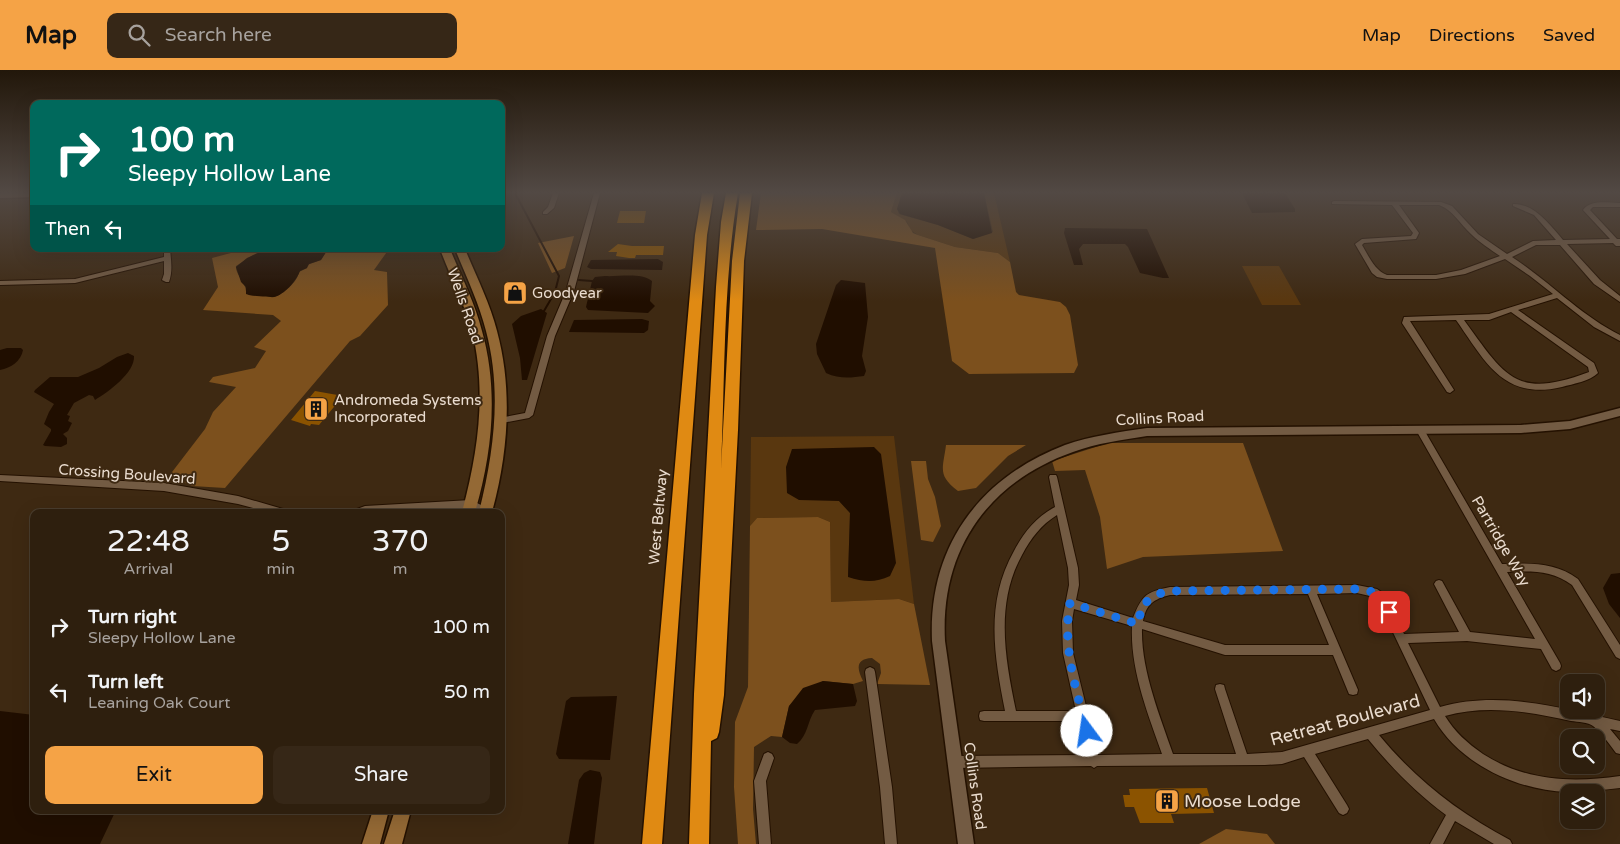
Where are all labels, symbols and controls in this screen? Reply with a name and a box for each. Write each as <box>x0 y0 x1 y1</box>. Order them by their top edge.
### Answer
search box <box>107 13 457 58</box>
text: Map <box>25 21 77 50</box>
icon: search <box>125 21 153 49</box>
text: Search here <box>165 24 272 46</box>
text: Map <box>1362 24 1401 46</box>
text: Directions <box>1429 24 1515 46</box>
text: Saved <box>1543 24 1595 46</box>
text: 100 m <box>128 119 235 161</box>
icon: right <box>45 120 110 185</box>
text: Sleepy Hollow Lane <box>128 161 331 187</box>
icon: left <box>100 215 128 243</box>
text: Then <box>45 218 90 240</box>
street label: Wells Road <box>444 266 486 346</box>
shop icon: Goodyear <box>502 280 528 306</box>
place label: Goodyear <box>532 284 602 302</box>
place label: Andromeda Systems Incorporated <box>334 391 481 426</box>
building icon: Andromeda Systems Incorporated <box>303 396 329 422</box>
street label: Collins Road <box>1115 407 1205 429</box>
street label: Crossing Boulevard <box>58 460 196 488</box>
street label: West Beltway <box>645 468 671 566</box>
street label: Partridge Way <box>1468 493 1534 589</box>
text: 22:48 <box>107 523 190 560</box>
text: 5 <box>271 523 290 560</box>
text: 370 <box>372 523 428 560</box>
text: Arrival <box>124 559 173 579</box>
text: min <box>267 559 295 579</box>
text: m <box>393 559 407 579</box>
pin <box>1368 591 1410 633</box>
icon: arrive <box>1375 598 1403 626</box>
text: Turn right <box>88 606 176 628</box>
icon: right <box>45 613 73 641</box>
text: 100 m <box>432 616 490 638</box>
text: Sleepy Hollow Lane <box>88 628 236 648</box>
text: Turn left <box>88 671 164 693</box>
map controls <box>1560 674 1605 829</box>
button: sound <box>1560 674 1605 719</box>
icon: left <box>45 678 73 706</box>
text: 50 m <box>444 681 490 703</box>
street label: Retreat Boulevard <box>1268 689 1422 751</box>
text: Leaning Oak Court <box>88 693 230 713</box>
position arrow <box>1060 704 1112 756</box>
button: search <box>1560 729 1605 774</box>
street label: Collins Road <box>960 741 990 831</box>
button: Exit <box>45 746 263 804</box>
button: Share <box>273 746 490 804</box>
button: layers <box>1560 784 1605 829</box>
building icon: Moose Lodge <box>1154 788 1180 814</box>
place label: Moose Lodge <box>1184 790 1301 812</box>

